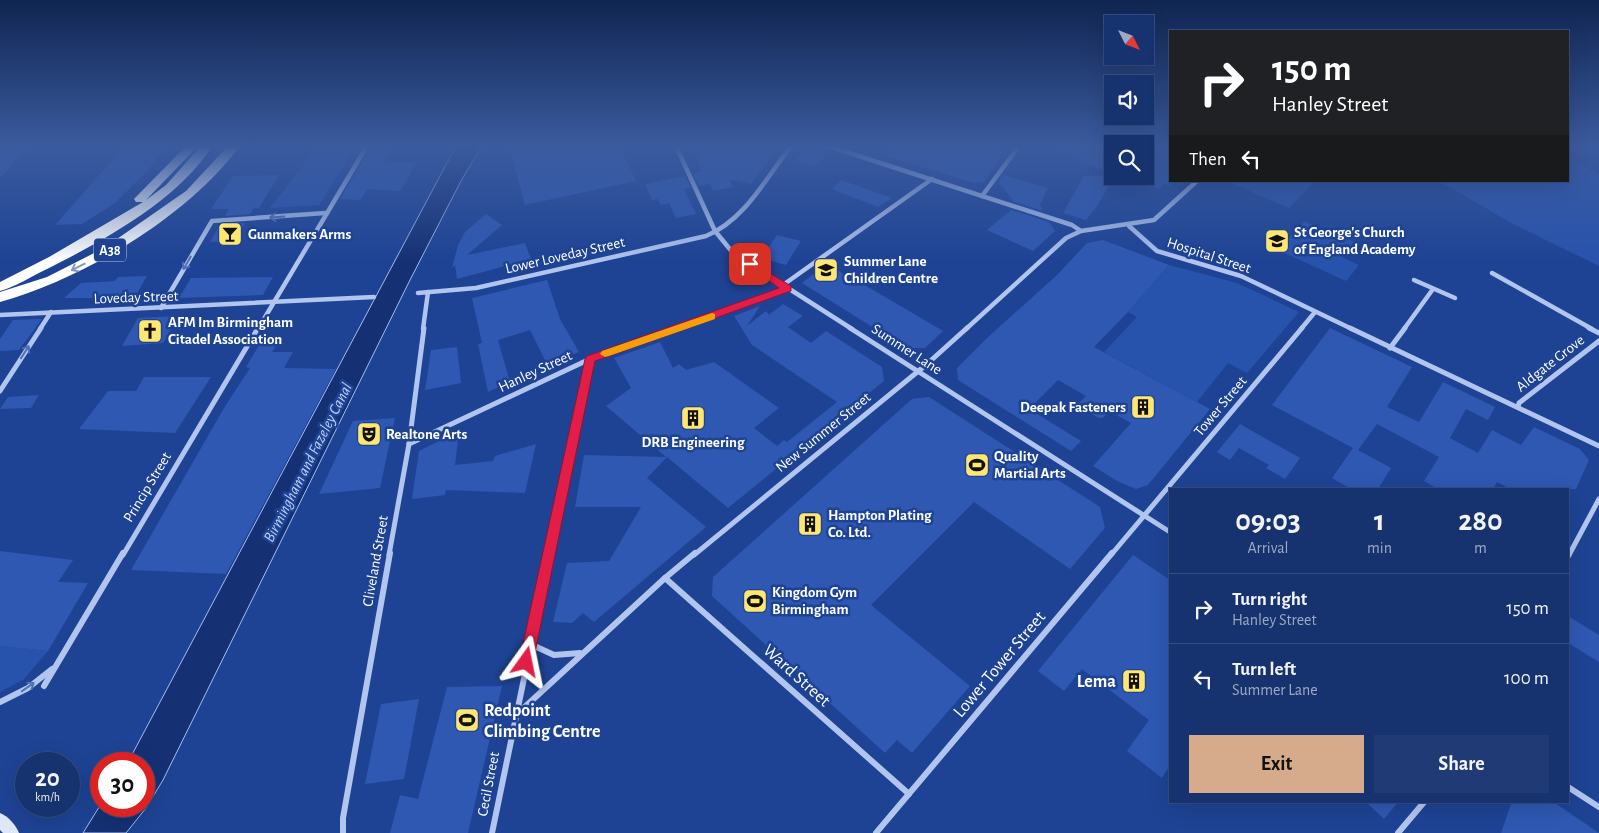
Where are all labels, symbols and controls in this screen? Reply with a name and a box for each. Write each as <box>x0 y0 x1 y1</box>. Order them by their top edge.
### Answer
north arrow <box>1104 15 1154 65</box>
map controls <box>1104 15 1154 185</box>
icon: right <box>1189 50 1254 115</box>
text: 150 m <box>1272 52 1352 87</box>
button: sound <box>1104 75 1154 125</box>
text: Hanley Street <box>1272 93 1388 115</box>
button: search <box>1104 135 1154 185</box>
icon: left <box>1237 145 1265 173</box>
text: Then <box>1189 150 1227 169</box>
one-way arrow <box>269 212 285 221</box>
bar icon: Gunmakers Arms <box>217 221 243 247</box>
place label: St George's Church of England Academy <box>1294 225 1416 257</box>
place label: Gunmakers Arms <box>248 227 351 242</box>
school or university icon: St George's Church of England Academy <box>1264 228 1290 254</box>
street label: Lower Loveday Street <box>504 234 627 277</box>
street label: Hospital Street <box>1165 235 1253 276</box>
road number: A38 <box>94 238 126 262</box>
pin <box>729 243 771 285</box>
icon: arrive <box>736 250 764 278</box>
place label: Summer Lane Children Centre <box>844 254 938 286</box>
one-way arrow <box>182 256 192 270</box>
school or university icon: Summer Lane Children Centre <box>813 257 839 283</box>
one-way arrow <box>71 262 86 272</box>
street label: Loveday Street <box>93 289 179 306</box>
place label: AFM Im Birmingham Citadel Association <box>168 315 293 347</box>
church icon: AFM Im Birmingham Citadel Association <box>137 318 163 344</box>
street label: Summer Lane <box>869 321 945 378</box>
street label: Aldgate Grove <box>1513 332 1587 395</box>
one-way arrow <box>21 345 31 359</box>
street label: Hanley Street <box>496 348 575 395</box>
street label: Tower Street <box>1191 373 1250 439</box>
water label: Birmingham and Fazeley Canal <box>261 380 355 545</box>
street label: New Summer Street <box>773 389 874 475</box>
building icon: Deepak Fasteners <box>1130 394 1156 420</box>
place label: Deepak Fasteners <box>1020 400 1126 415</box>
building icon: DRB Engineering <box>680 405 706 431</box>
theatre icon: Realtone Arts <box>356 421 382 447</box>
place label: Realtone Arts <box>386 427 467 442</box>
place label: DRB Engineering <box>641 435 745 450</box>
place label: Quality Martial Arts <box>994 449 1066 481</box>
street label: Princip Street <box>121 450 174 525</box>
sports icon: Quality Martial Arts <box>964 452 990 478</box>
text: 09:03 <box>1235 506 1301 536</box>
text: 1 <box>1374 506 1385 536</box>
text: 280 <box>1458 506 1503 536</box>
place label: Hampton Plating Co. Ltd. <box>828 508 932 540</box>
building icon: Hampton Plating Co. Ltd. <box>797 511 823 537</box>
street label: Cliveland Street <box>360 514 391 608</box>
text: Arrival <box>1247 540 1289 556</box>
text: min <box>1367 540 1392 556</box>
text: m <box>1474 540 1487 556</box>
place label: Kingdom Gym Birmingham <box>772 585 857 617</box>
sports icon: Kingdom Gym Birmingham <box>742 588 768 614</box>
text: Turn right <box>1232 590 1307 609</box>
icon: right <box>1189 595 1217 623</box>
text: 150 m <box>1506 599 1549 618</box>
street label: Lower Tower Street <box>950 608 1049 721</box>
text: Hanley Street <box>1232 612 1317 628</box>
position arrow <box>499 635 551 687</box>
street label: Ward Street <box>759 641 834 711</box>
text: Turn left <box>1232 660 1296 679</box>
icon: left <box>1189 665 1217 693</box>
building icon: Lema <box>1121 668 1147 694</box>
text: 100 m <box>1504 669 1549 688</box>
place label: Lema <box>1077 673 1116 691</box>
one-way arrow <box>21 682 35 692</box>
text: Summer Lane <box>1232 682 1318 698</box>
place label: Redpoint Climbing Centre <box>484 702 601 741</box>
sports icon: Redpoint Climbing Centre <box>454 707 480 733</box>
button: Exit <box>1189 735 1364 793</box>
button: Share <box>1374 735 1549 793</box>
street label: Cecil Street <box>475 750 502 818</box>
speed limit sign: 30 <box>90 752 155 817</box>
text: 20 <box>35 766 60 791</box>
text: km/h <box>35 791 60 803</box>

